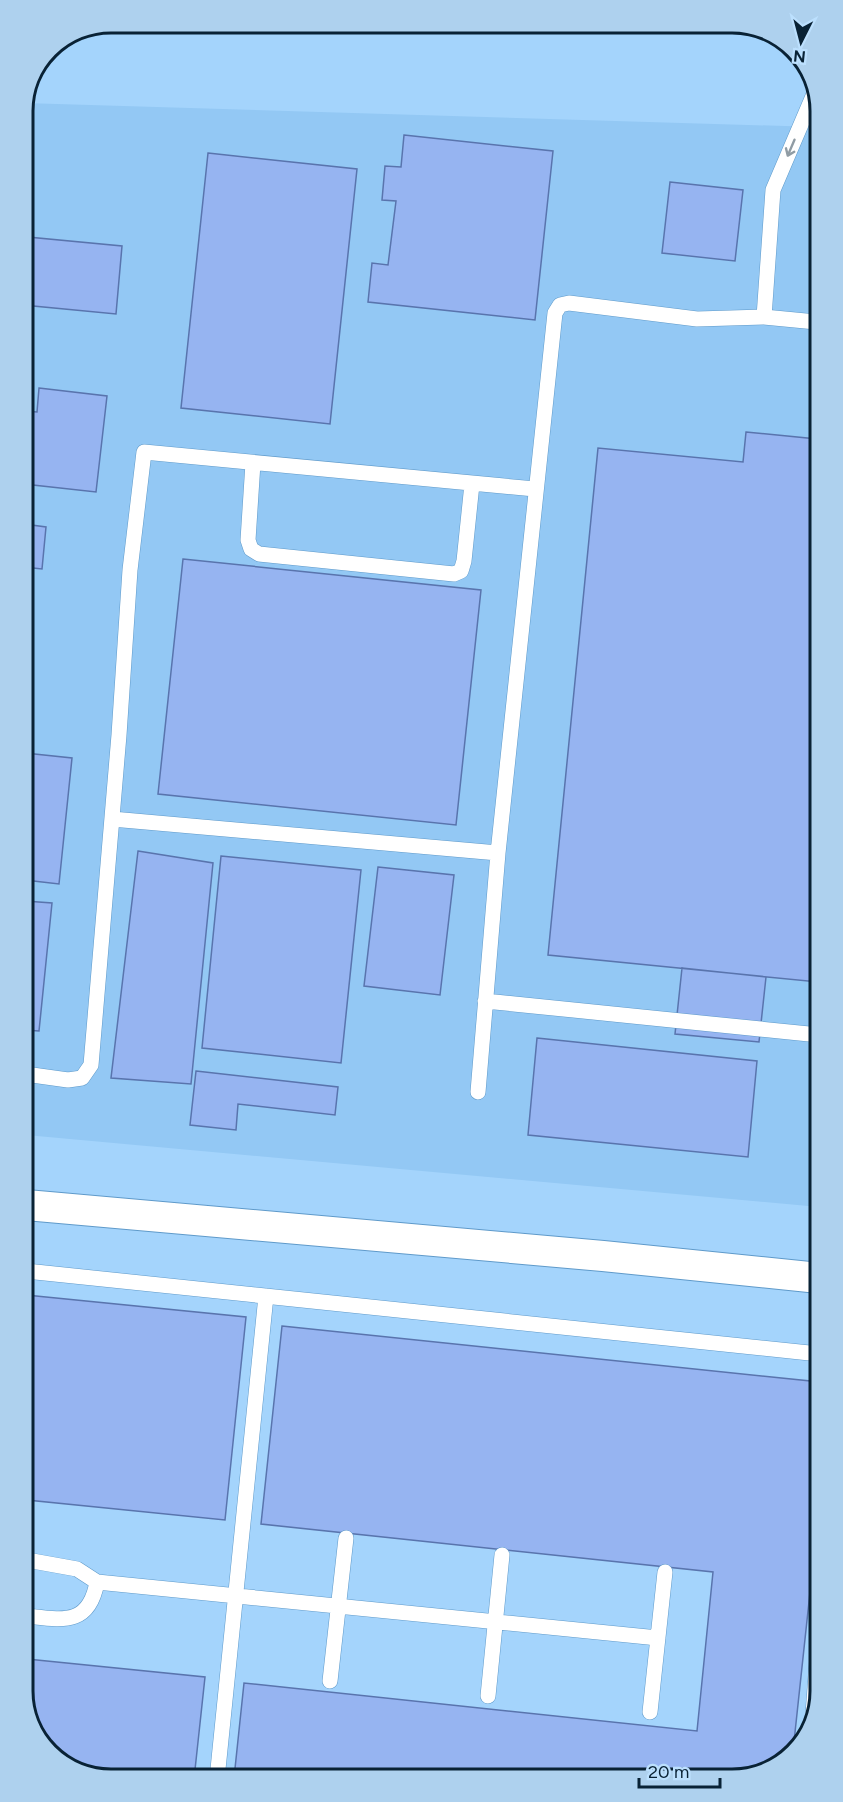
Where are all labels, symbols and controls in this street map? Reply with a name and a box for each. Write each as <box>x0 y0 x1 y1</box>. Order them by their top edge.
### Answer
north arrow <box>771 12 831 72</box>
text: N <box>792 46 807 67</box>
one-way arrow <box>785 138 796 157</box>
scale bar <box>639 1751 720 1789</box>
text: 20 m <box>648 1761 689 1783</box>

